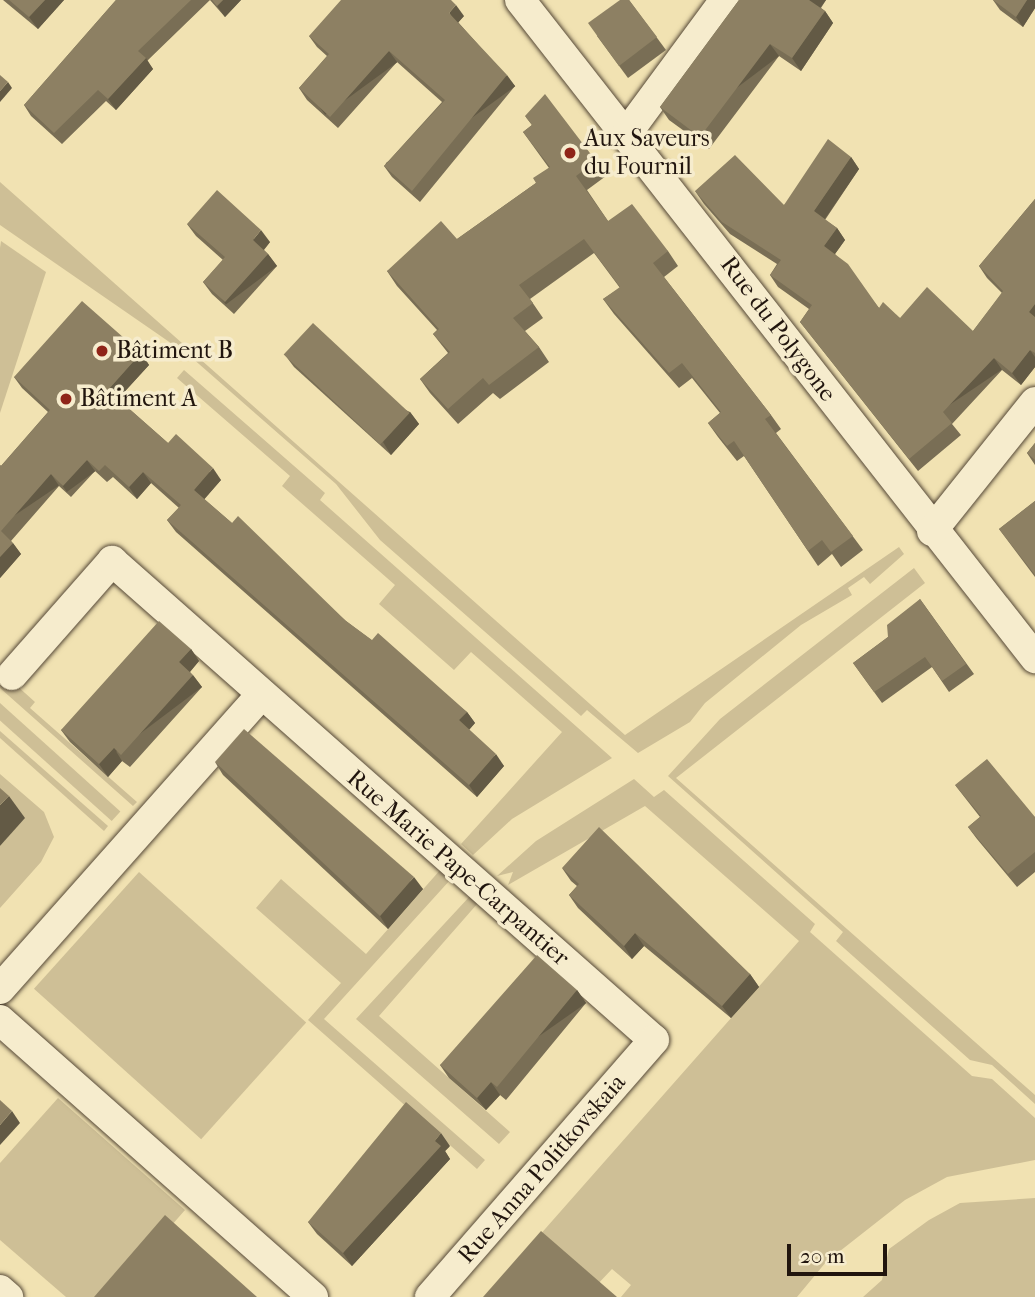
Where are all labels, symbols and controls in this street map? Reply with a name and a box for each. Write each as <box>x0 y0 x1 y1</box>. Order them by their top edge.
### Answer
place label: Aux Saveurs du Fournil <box>584 125 710 181</box>
marker: Aux Saveurs du Fournil <box>562 145 578 161</box>
street label: Rue du Polygone <box>714 251 842 407</box>
place label: Bâtiment B <box>116 337 233 365</box>
marker: Bâtiment B <box>94 343 110 359</box>
place label: Bâtiment A <box>80 385 197 413</box>
marker: Bâtiment A <box>58 391 74 407</box>
street label: Rue Marie Pape-Carpantier <box>341 764 575 972</box>
street label: Rue Anna Politkovskaia <box>452 1068 632 1270</box>
scale bar <box>790 1230 890 1274</box>
text: 20 m <box>800 1244 844 1268</box>

